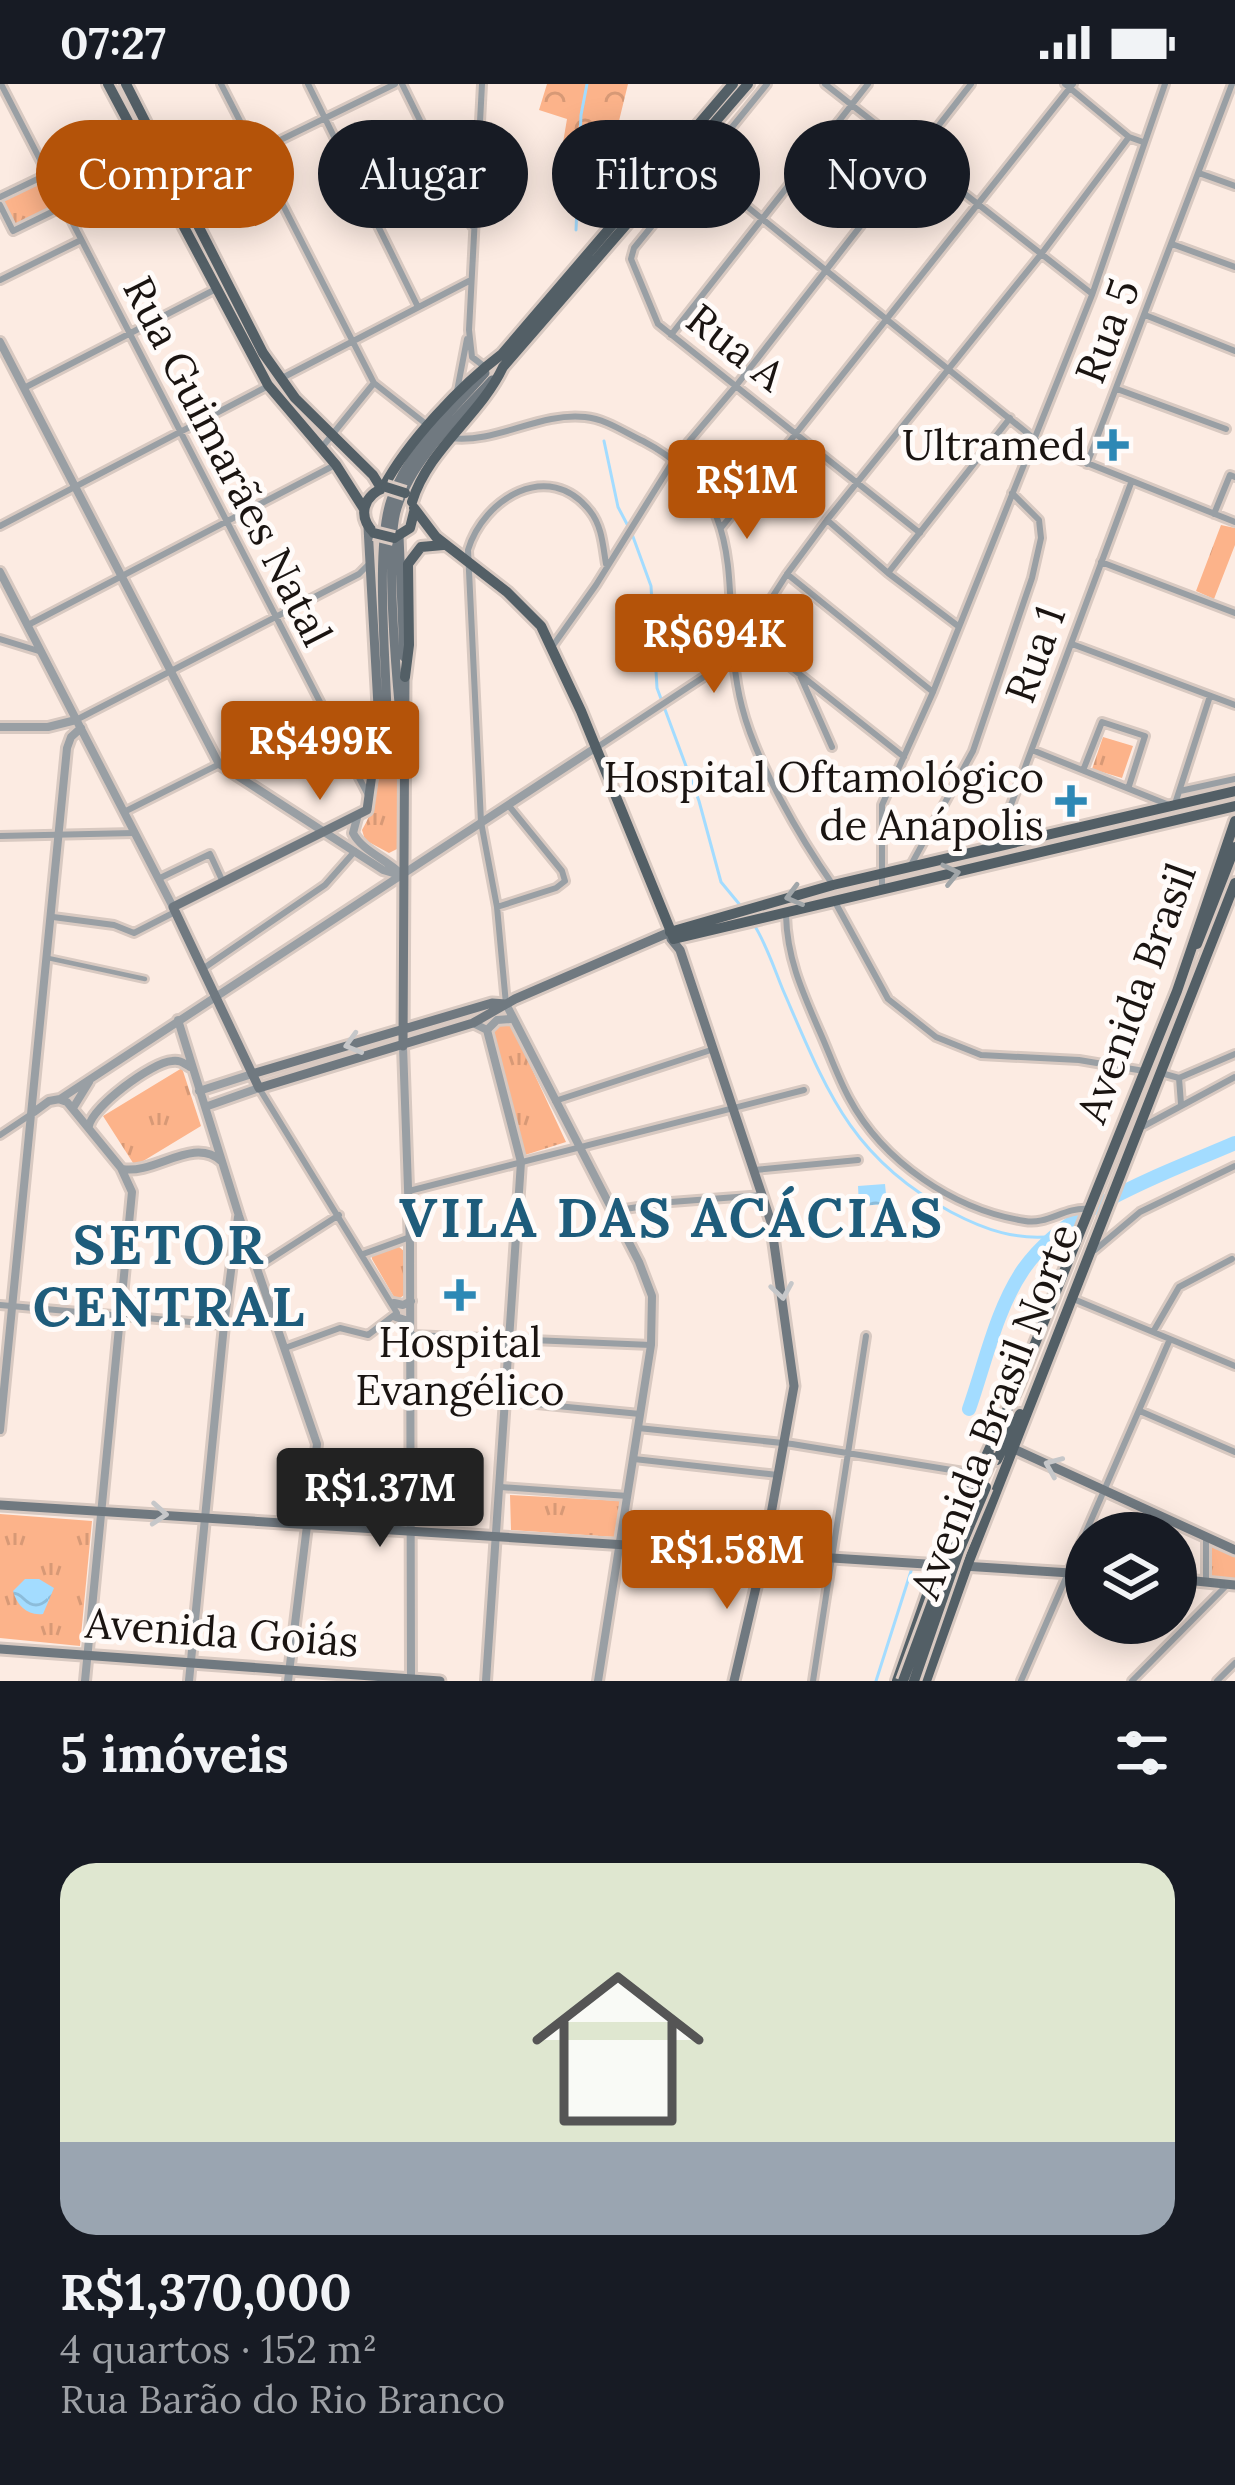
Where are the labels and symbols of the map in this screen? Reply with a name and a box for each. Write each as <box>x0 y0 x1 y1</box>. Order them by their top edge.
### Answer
street label: Rua Guimarães Natal <box>111 267 345 655</box>
street label: Rua 5 <box>1063 271 1151 391</box>
street label: Rua A <box>676 292 797 403</box>
place label: Ultramed <box>902 418 1086 472</box>
marker: Ultramed <box>1097 429 1129 461</box>
pin: R$1M <box>676 440 818 542</box>
pin: R$694K <box>616 594 812 696</box>
street label: Rua 1 <box>993 598 1077 710</box>
pin: R$499K <box>222 701 418 803</box>
place label: Hospital Oftamológico de Anápolis <box>603 750 1044 852</box>
marker: Hospital Oftamológico de Anápolis <box>1055 785 1087 817</box>
street label: Avenida Brasil <box>1064 856 1208 1131</box>
one-way arrow <box>941 862 961 887</box>
one-way arrow <box>785 881 805 906</box>
one-way arrow <box>343 1030 364 1055</box>
district label: VILA DAS ACÁCIAS <box>399 1183 945 1252</box>
district label: SETOR CENTRAL <box>33 1210 307 1341</box>
street label: Avenida Brasil Norte <box>897 1216 1090 1607</box>
marker: Hospital Evangélico <box>444 1279 476 1311</box>
one-way arrow <box>768 1281 794 1301</box>
place label: Hospital Evangélico <box>355 1315 565 1417</box>
pin: R$1.37M <box>269 1448 491 1550</box>
one-way arrow <box>1043 1456 1065 1480</box>
one-way arrow <box>150 1501 169 1527</box>
pin: R$1.58M <box>616 1510 838 1612</box>
street label: Avenida Goiás <box>83 1595 360 1668</box>

